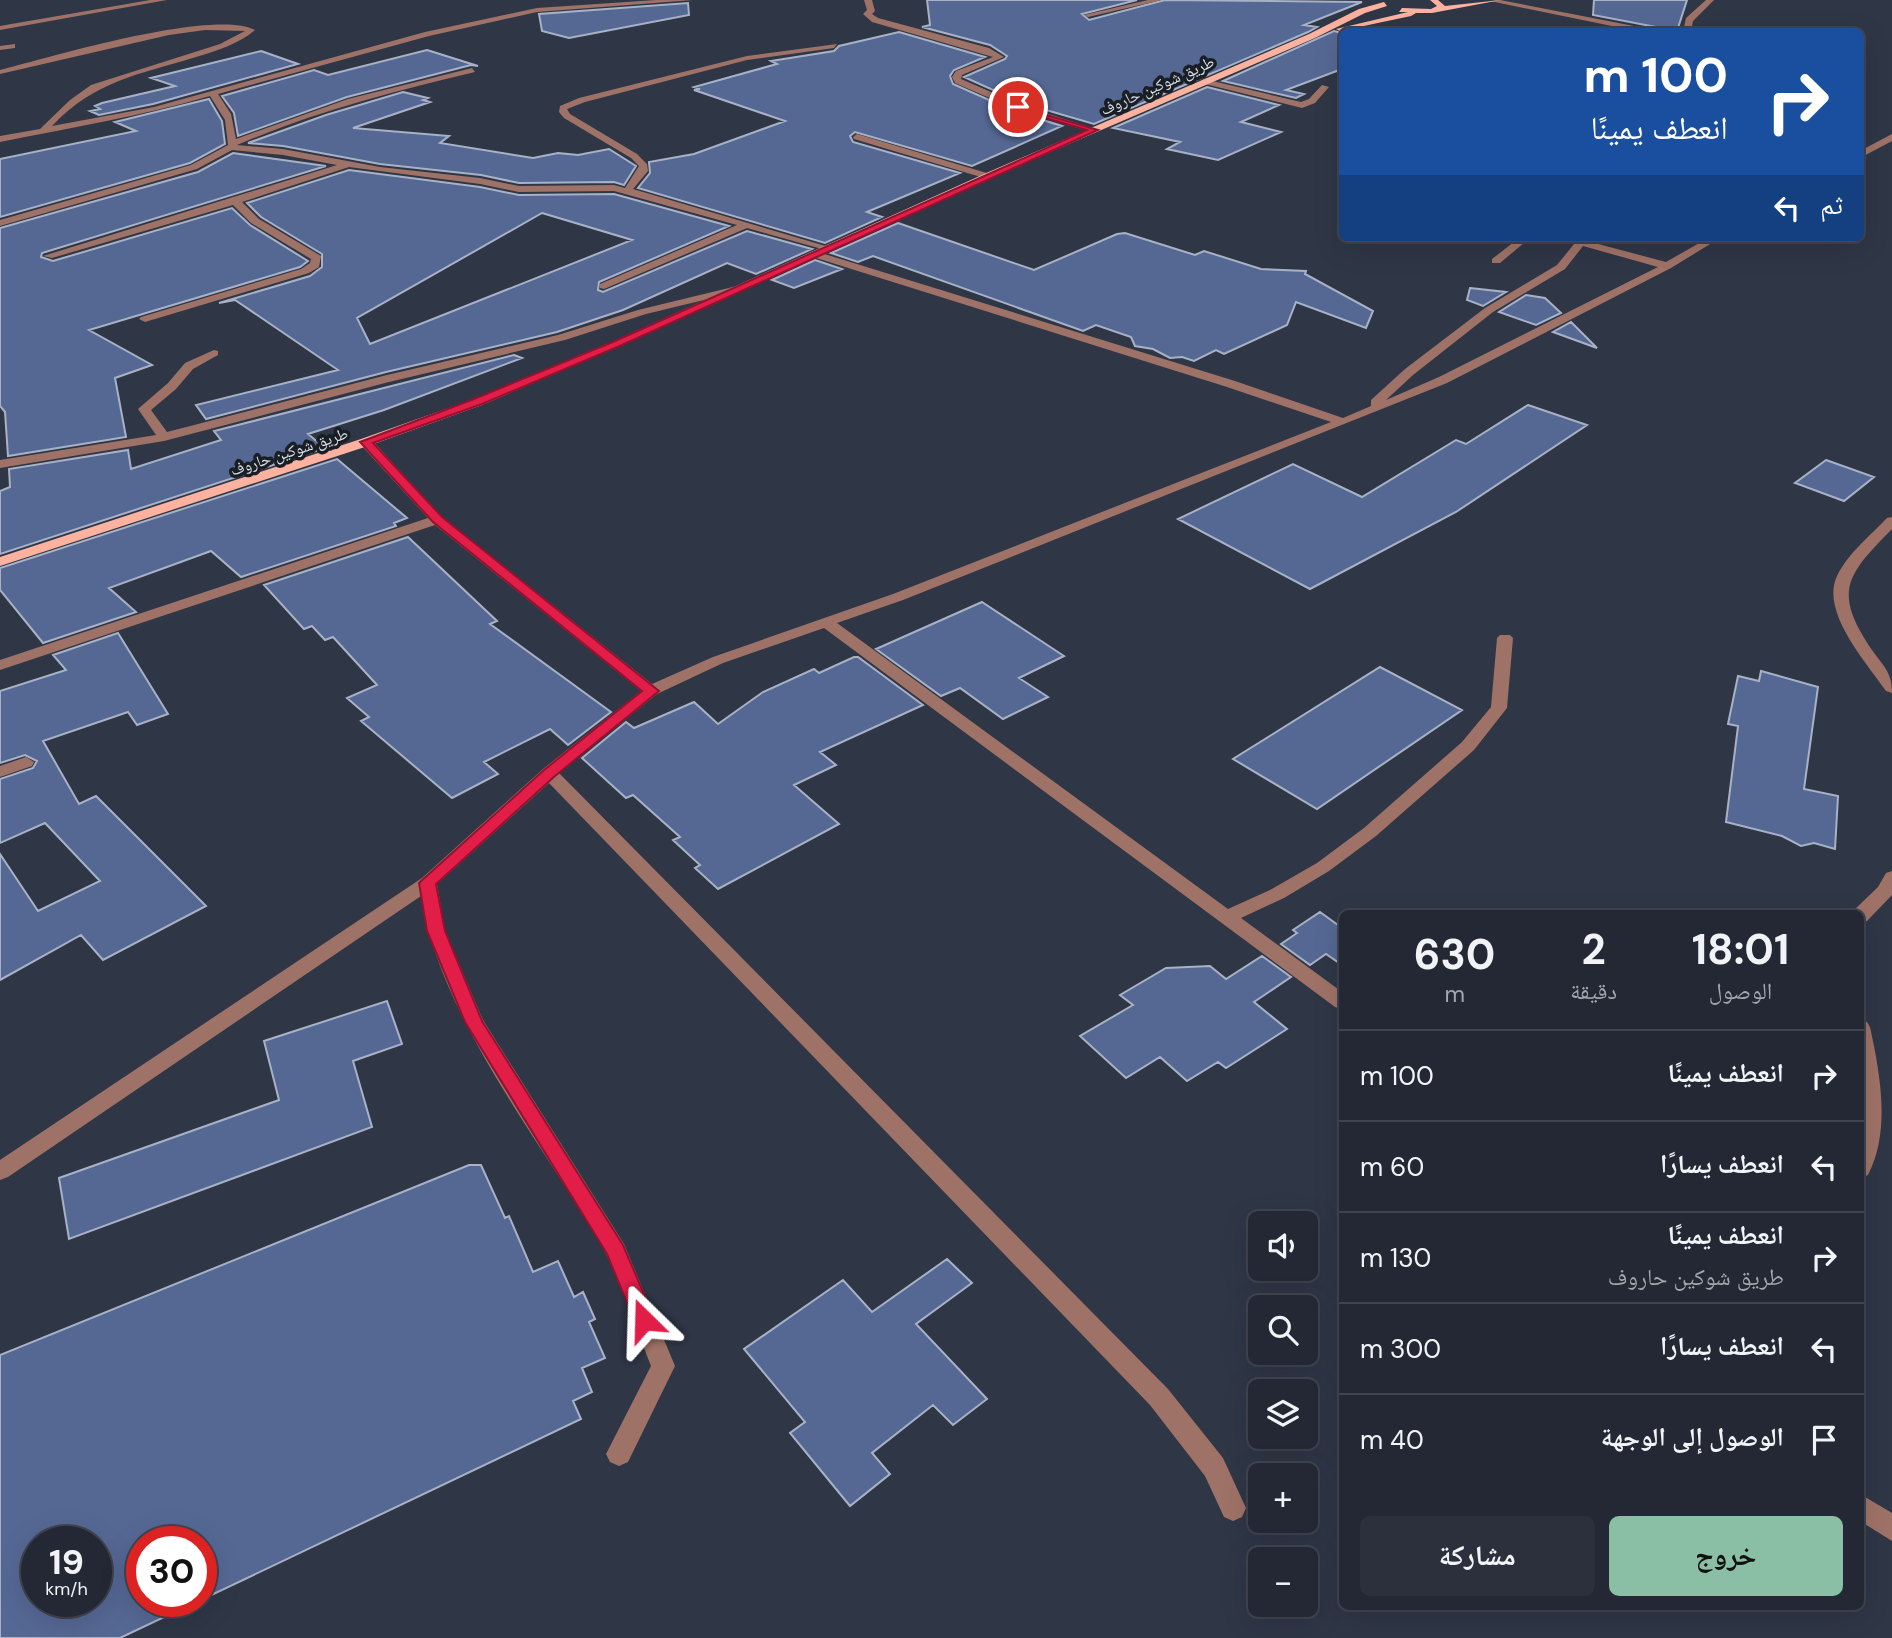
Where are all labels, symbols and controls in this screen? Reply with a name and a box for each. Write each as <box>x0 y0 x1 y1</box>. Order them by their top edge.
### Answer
text: 100 m <box>1584 43 1728 107</box>
street label: طريق شوكين حاروف <box>1097 51 1217 120</box>
icon: right <box>1752 56 1843 147</box>
pin <box>988 77 1048 137</box>
icon: arrive <box>999 88 1037 126</box>
text: انعطف يمينًا <box>1590 107 1728 149</box>
text: ثم <box>1820 188 1843 222</box>
icon: left <box>1768 189 1806 227</box>
street label: طريق شوكين حاروف <box>228 423 351 480</box>
text: 2 <box>1581 922 1606 977</box>
text: 18:01 <box>1692 922 1789 977</box>
text: 630 <box>1414 927 1495 982</box>
text: دقيقة <box>1570 976 1617 1006</box>
text: الوصول <box>1709 976 1772 1006</box>
text: m <box>1444 979 1465 1009</box>
text: انعطف يمينًا <box>1668 1056 1784 1090</box>
icon: right <box>1805 1057 1843 1095</box>
text: 100 m <box>1360 1059 1434 1093</box>
text: انعطف يسارًا <box>1660 1147 1784 1181</box>
icon: left <box>1805 1148 1843 1186</box>
text: 60 m <box>1360 1150 1424 1184</box>
map controls <box>1248 1211 1318 1617</box>
button: sound <box>1248 1211 1318 1281</box>
text: انعطف يمينًا <box>1668 1218 1784 1252</box>
icon: right <box>1805 1239 1843 1277</box>
text: 130 m <box>1360 1241 1431 1275</box>
text: طريق شوكين حاروف <box>1608 1262 1784 1292</box>
position arrow <box>607 1283 681 1357</box>
button: search <box>1248 1295 1318 1365</box>
text: انعطف يسارًا <box>1660 1329 1784 1363</box>
icon: left <box>1805 1330 1843 1368</box>
text: 300 m <box>1360 1332 1441 1366</box>
button: layers <box>1248 1379 1318 1449</box>
text: الوصول إلى الوجهة <box>1601 1420 1784 1454</box>
icon: arrive <box>1805 1421 1843 1459</box>
text: 40 m <box>1360 1423 1424 1457</box>
button: + <box>1248 1463 1318 1533</box>
button: مشاركة <box>1360 1516 1595 1596</box>
button: خروج <box>1609 1516 1843 1596</box>
speed limit sign: 30 <box>126 1526 217 1617</box>
text: 19 <box>49 1539 84 1585</box>
button: − <box>1248 1547 1318 1617</box>
text: km/h <box>45 1577 88 1601</box>

